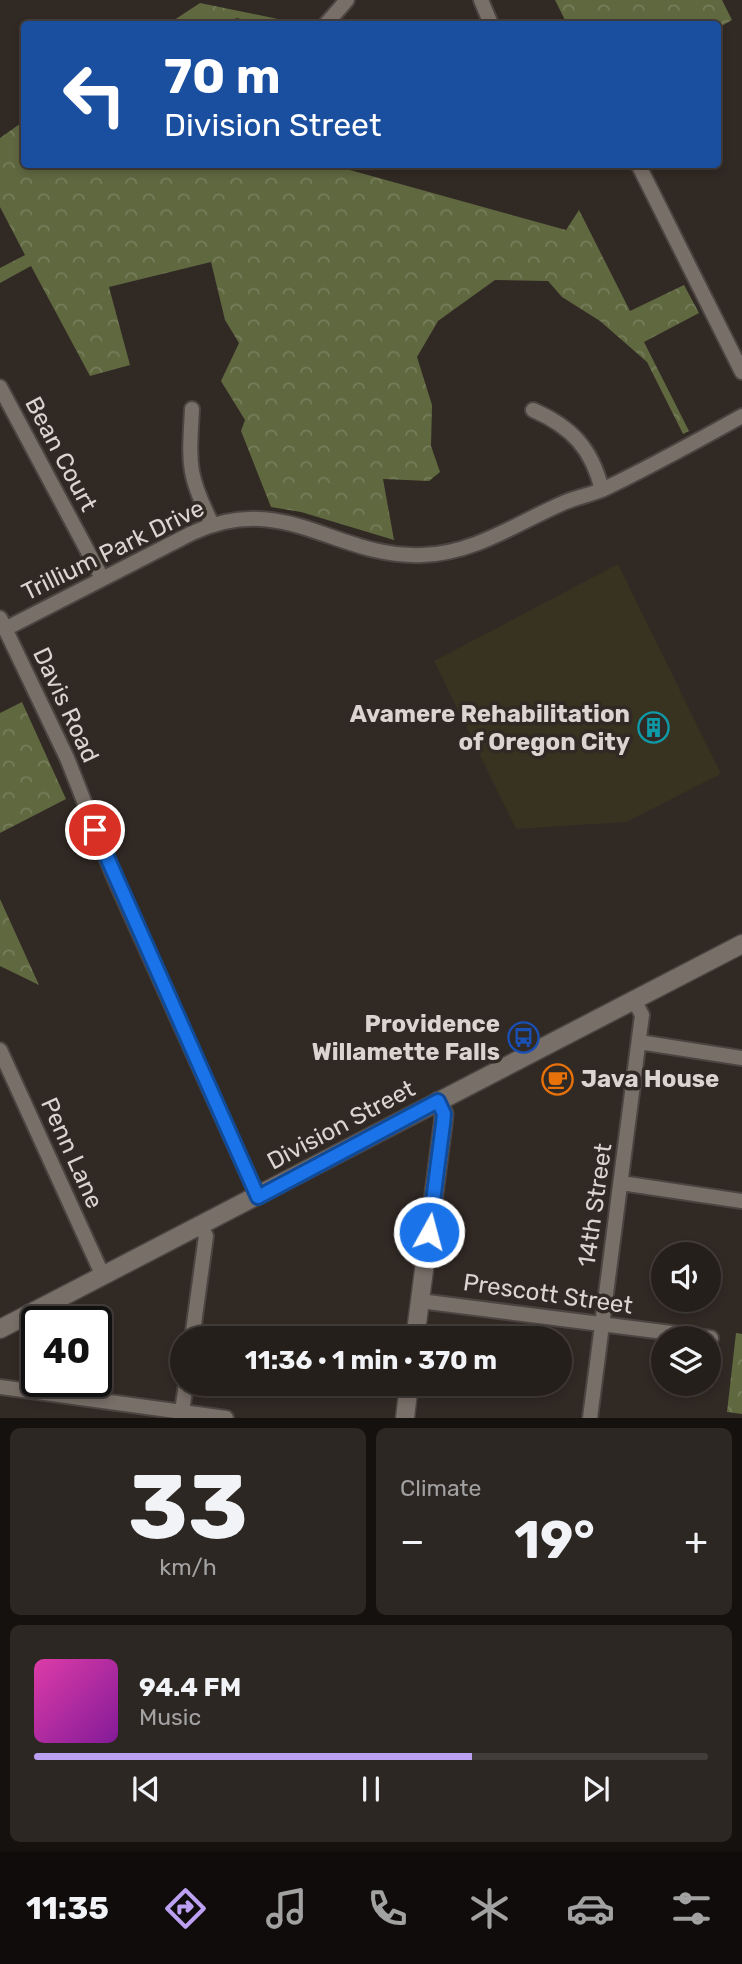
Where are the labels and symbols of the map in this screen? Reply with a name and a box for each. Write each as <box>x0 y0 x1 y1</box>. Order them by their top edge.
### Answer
street label: Bean Court <box>19 392 103 516</box>
street label: Trillium Park Drive <box>17 494 209 606</box>
street label: Davis Road <box>27 643 105 767</box>
place label: Avamere Rehabilitation of Oregon City <box>350 700 630 756</box>
building icon: Avamere Rehabilitation of Oregon City <box>636 711 670 745</box>
pin <box>65 800 125 860</box>
place label: Providence Willamette Falls <box>312 1010 500 1066</box>
bus stop icon: Providence Willamette Falls <box>506 1021 540 1055</box>
cafe icon: Java House <box>541 1062 575 1096</box>
place label: Java House <box>581 1065 719 1093</box>
street label: Division Street <box>262 1074 420 1176</box>
street label: Penn Lane <box>35 1093 109 1213</box>
street label: 14th Street <box>572 1141 618 1269</box>
position arrow <box>392 1195 466 1269</box>
street label: Prescott Street <box>461 1268 635 1320</box>
speed limit sign: 40 <box>21 1306 112 1397</box>

